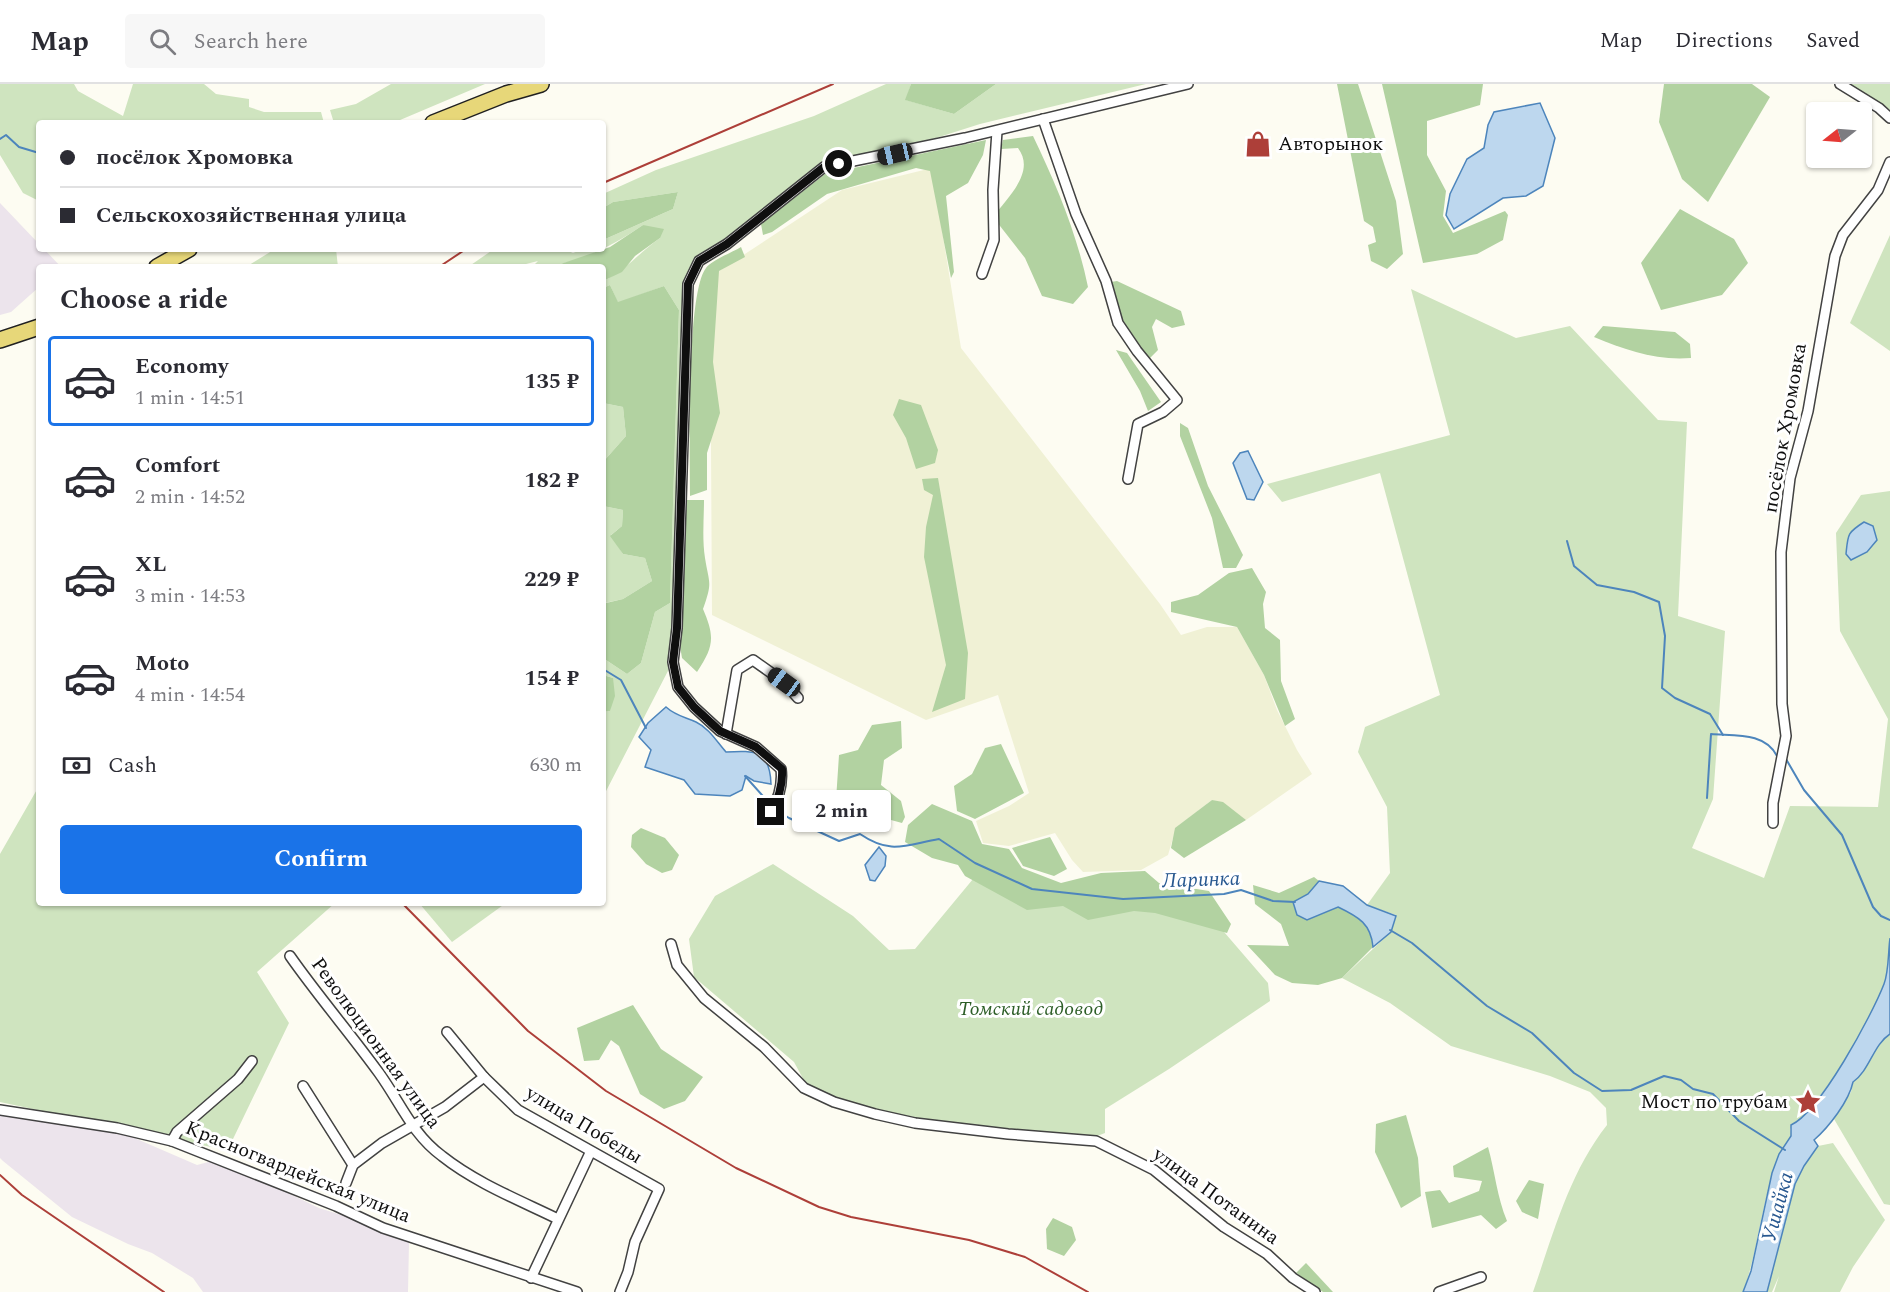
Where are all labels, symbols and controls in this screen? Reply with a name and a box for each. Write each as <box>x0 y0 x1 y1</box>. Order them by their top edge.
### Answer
search box <box>125 14 545 68</box>
text: Map <box>30 20 89 63</box>
icon: search <box>146 25 179 58</box>
text: Search here <box>194 25 308 58</box>
text: Map <box>1600 25 1642 57</box>
text: Directions <box>1675 25 1773 57</box>
text: Saved <box>1806 25 1860 57</box>
north arrow <box>1806 102 1872 168</box>
map controls <box>1806 102 1872 168</box>
shop icon: Авторынок <box>1243 129 1273 159</box>
place label: Авторынок <box>1278 129 1384 159</box>
text: посёлок Хромовка <box>96 141 293 174</box>
car <box>875 141 915 167</box>
route start <box>825 150 852 177</box>
text: Сельскохозяйственная улица <box>96 199 406 232</box>
text: Choose a ride <box>60 279 228 321</box>
street label: посёлок Хромовка <box>1755 341 1815 515</box>
text: Economy <box>135 350 228 383</box>
icon: car <box>63 354 117 408</box>
text: 135 ₽ <box>524 365 579 398</box>
text: 1 min · 14:51 <box>135 383 245 413</box>
text: Comfort <box>135 449 220 482</box>
icon: car <box>63 453 117 507</box>
text: 182 ₽ <box>524 464 579 497</box>
text: 2 min · 14:52 <box>135 482 245 512</box>
text: XL <box>135 548 166 581</box>
icon: car <box>63 552 117 606</box>
text: 229 ₽ <box>524 563 579 596</box>
text: 3 min · 14:53 <box>135 581 245 611</box>
text: Moto <box>135 647 189 680</box>
icon: car <box>63 651 117 705</box>
text: 154 ₽ <box>524 662 579 695</box>
car <box>764 664 804 700</box>
text: 4 min · 14:54 <box>135 680 245 710</box>
icon: cash <box>60 749 93 782</box>
text: Cash <box>108 749 157 782</box>
text: 630 m <box>530 750 582 780</box>
callout: 2 min <box>792 791 891 833</box>
text: 2 min <box>815 796 868 826</box>
route end <box>757 798 784 825</box>
button: Confirm <box>60 825 582 894</box>
water label: Ларинка <box>1160 863 1241 897</box>
street label: Революционная улица <box>303 951 449 1135</box>
park label: Томский садовод <box>958 994 1104 1024</box>
street label: улица Победы <box>519 1078 648 1172</box>
place label: Мост по трубам <box>1641 1087 1788 1117</box>
place icon: Мост по трубам <box>1793 1087 1823 1117</box>
street label: Красногвардейская улица <box>181 1113 415 1231</box>
street label: улица Потанина <box>1146 1139 1286 1252</box>
water label: Ушайка <box>1753 1168 1803 1246</box>

